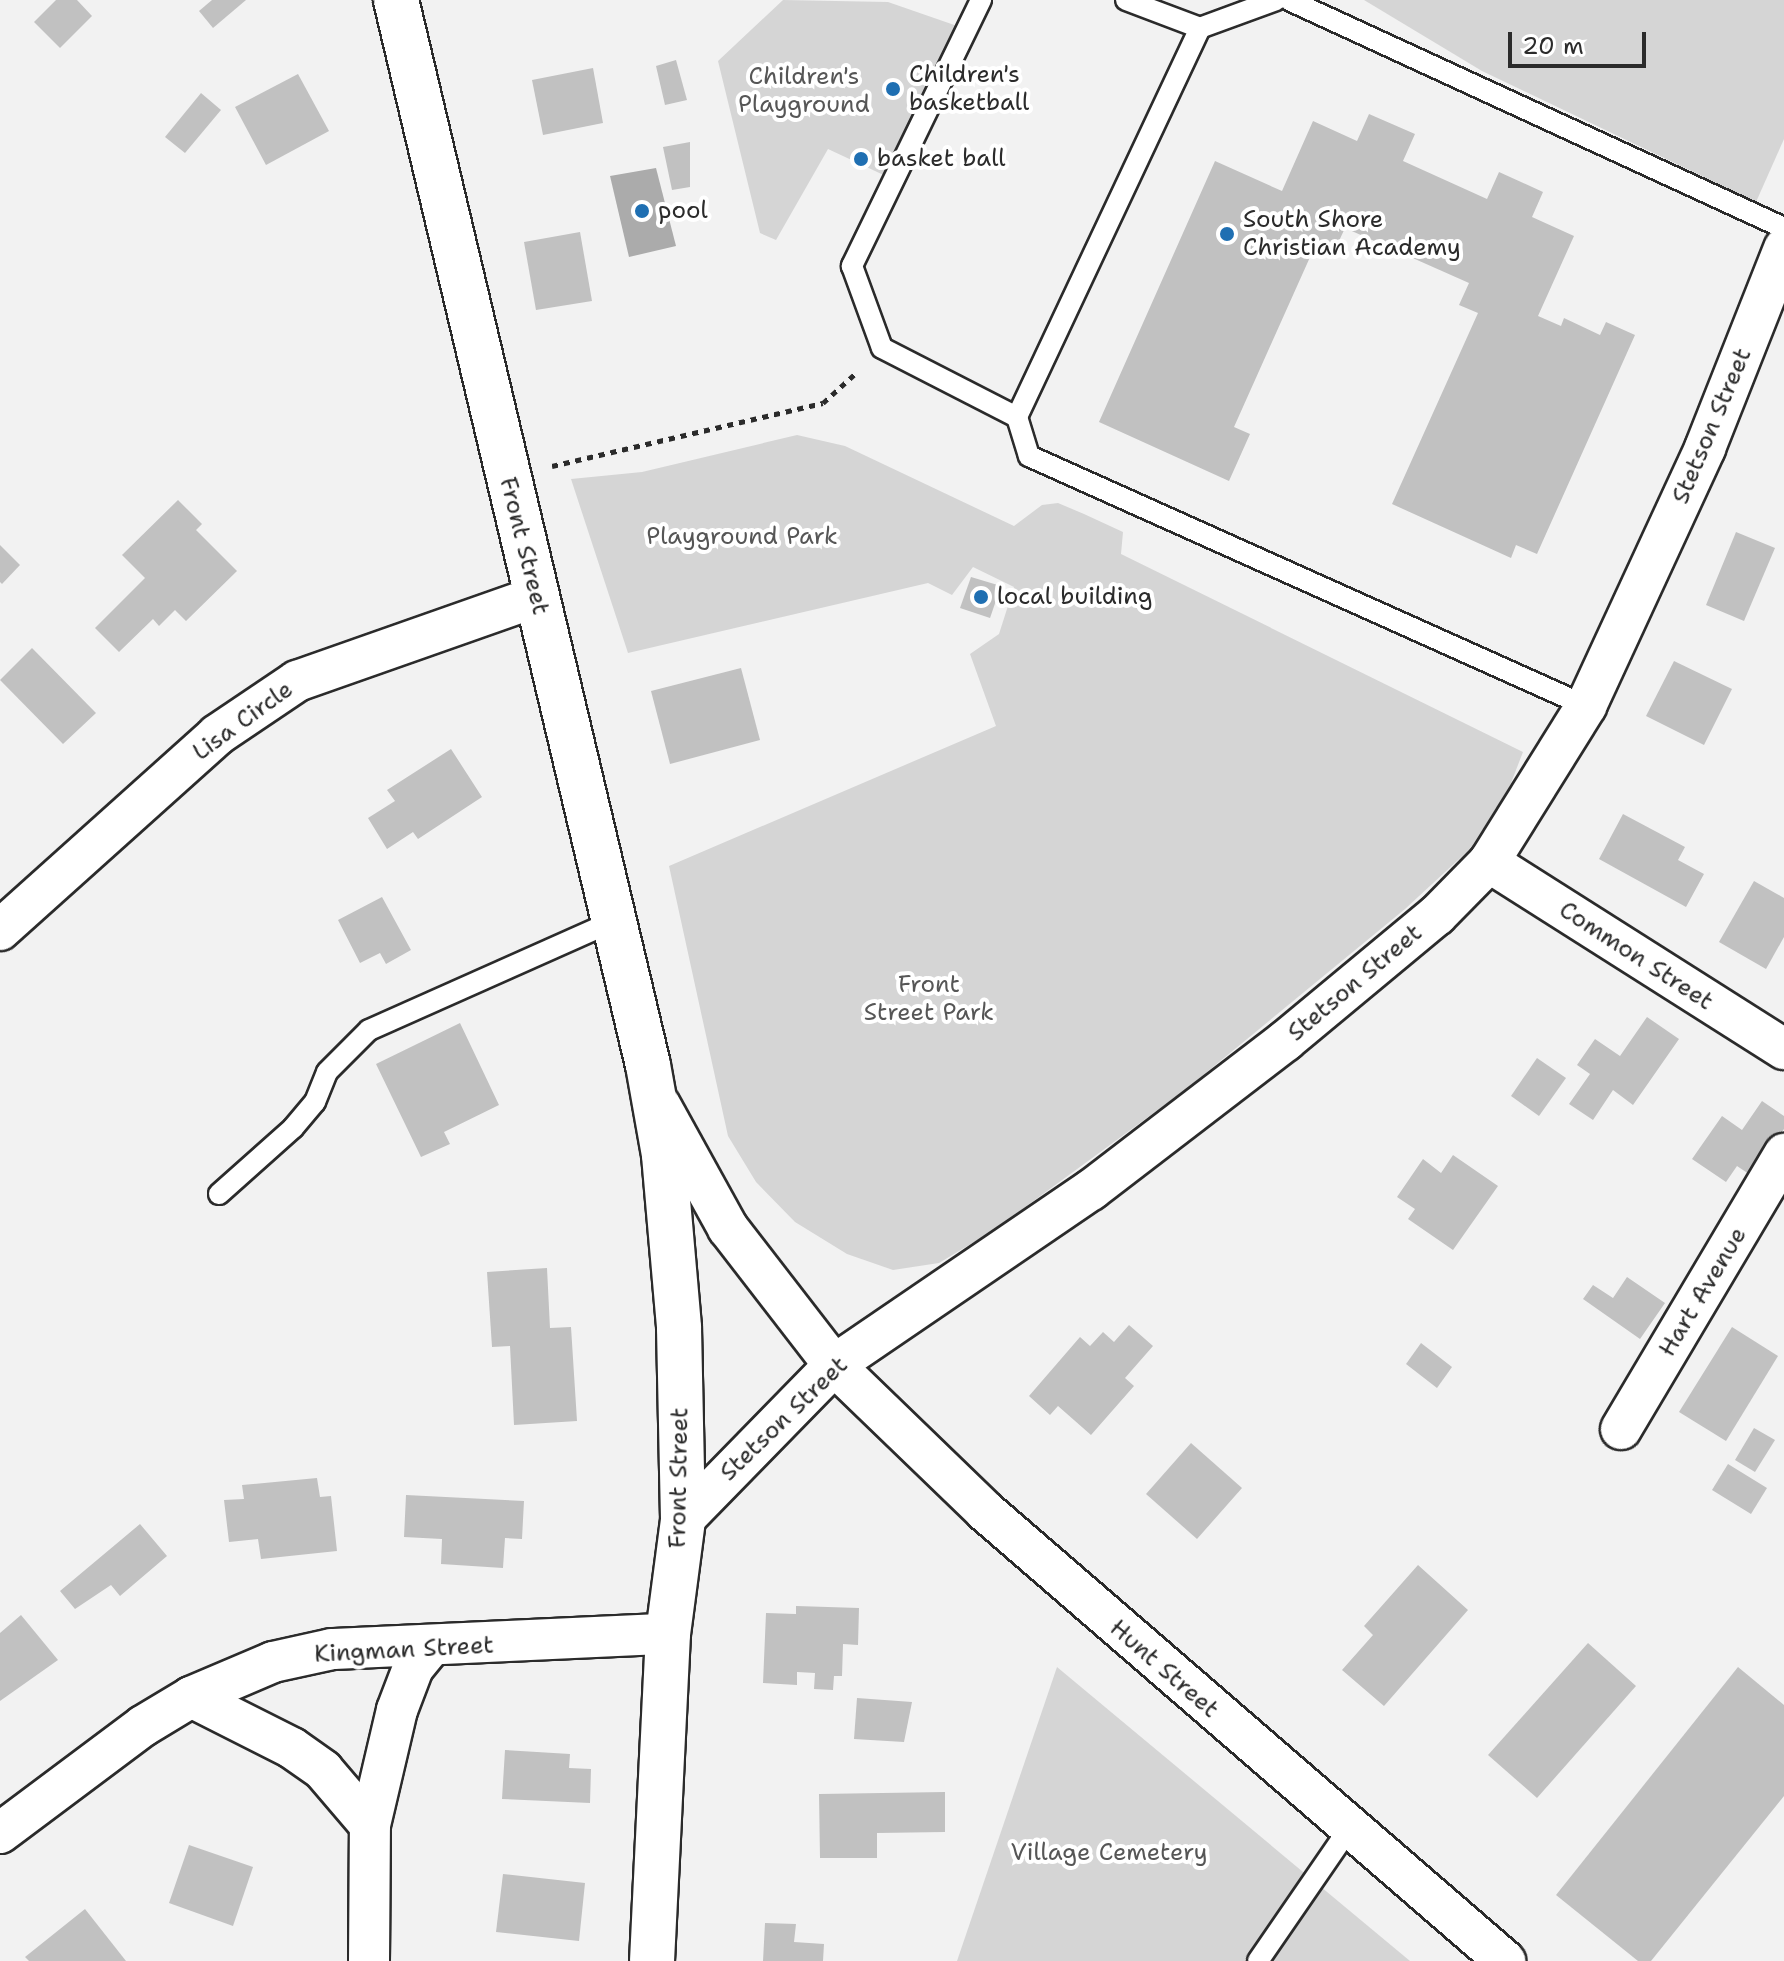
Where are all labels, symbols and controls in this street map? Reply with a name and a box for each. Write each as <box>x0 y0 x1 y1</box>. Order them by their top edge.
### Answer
scale bar <box>1512 16 1650 66</box>
text: 20 m <box>1522 30 1584 62</box>
place label: Children's basketball <box>909 61 1029 117</box>
park label: Children's Playground <box>738 63 870 119</box>
marker: Children's basketball <box>884 80 902 98</box>
place label: basket ball <box>877 145 1006 173</box>
marker: basket ball <box>852 150 870 168</box>
place label: pool <box>658 197 708 225</box>
marker: pool <box>633 202 651 220</box>
place label: South Shore Christian Academy <box>1243 206 1461 262</box>
marker: South Shore Christian Academy <box>1218 225 1236 243</box>
street label: Stetson Street <box>1666 344 1758 508</box>
street label: Front Street <box>493 474 555 618</box>
park label: Playground Park <box>646 523 838 551</box>
place label: local building <box>997 583 1152 611</box>
marker: local building <box>972 588 990 606</box>
street label: Lisa Circle <box>187 675 299 767</box>
street label: Common Street <box>1554 896 1718 1016</box>
street label: Stetson Street <box>1282 919 1428 1047</box>
park label: Front Street Park <box>864 971 994 1027</box>
street label: Hart Avenue <box>1653 1222 1753 1362</box>
street label: Stetson Street <box>714 1351 854 1487</box>
street label: Front Street <box>663 1407 695 1549</box>
street label: Hunt Street <box>1104 1614 1224 1724</box>
street label: Kingman Street <box>314 1631 494 1669</box>
park label: Village Cemetery <box>1011 1839 1207 1867</box>

